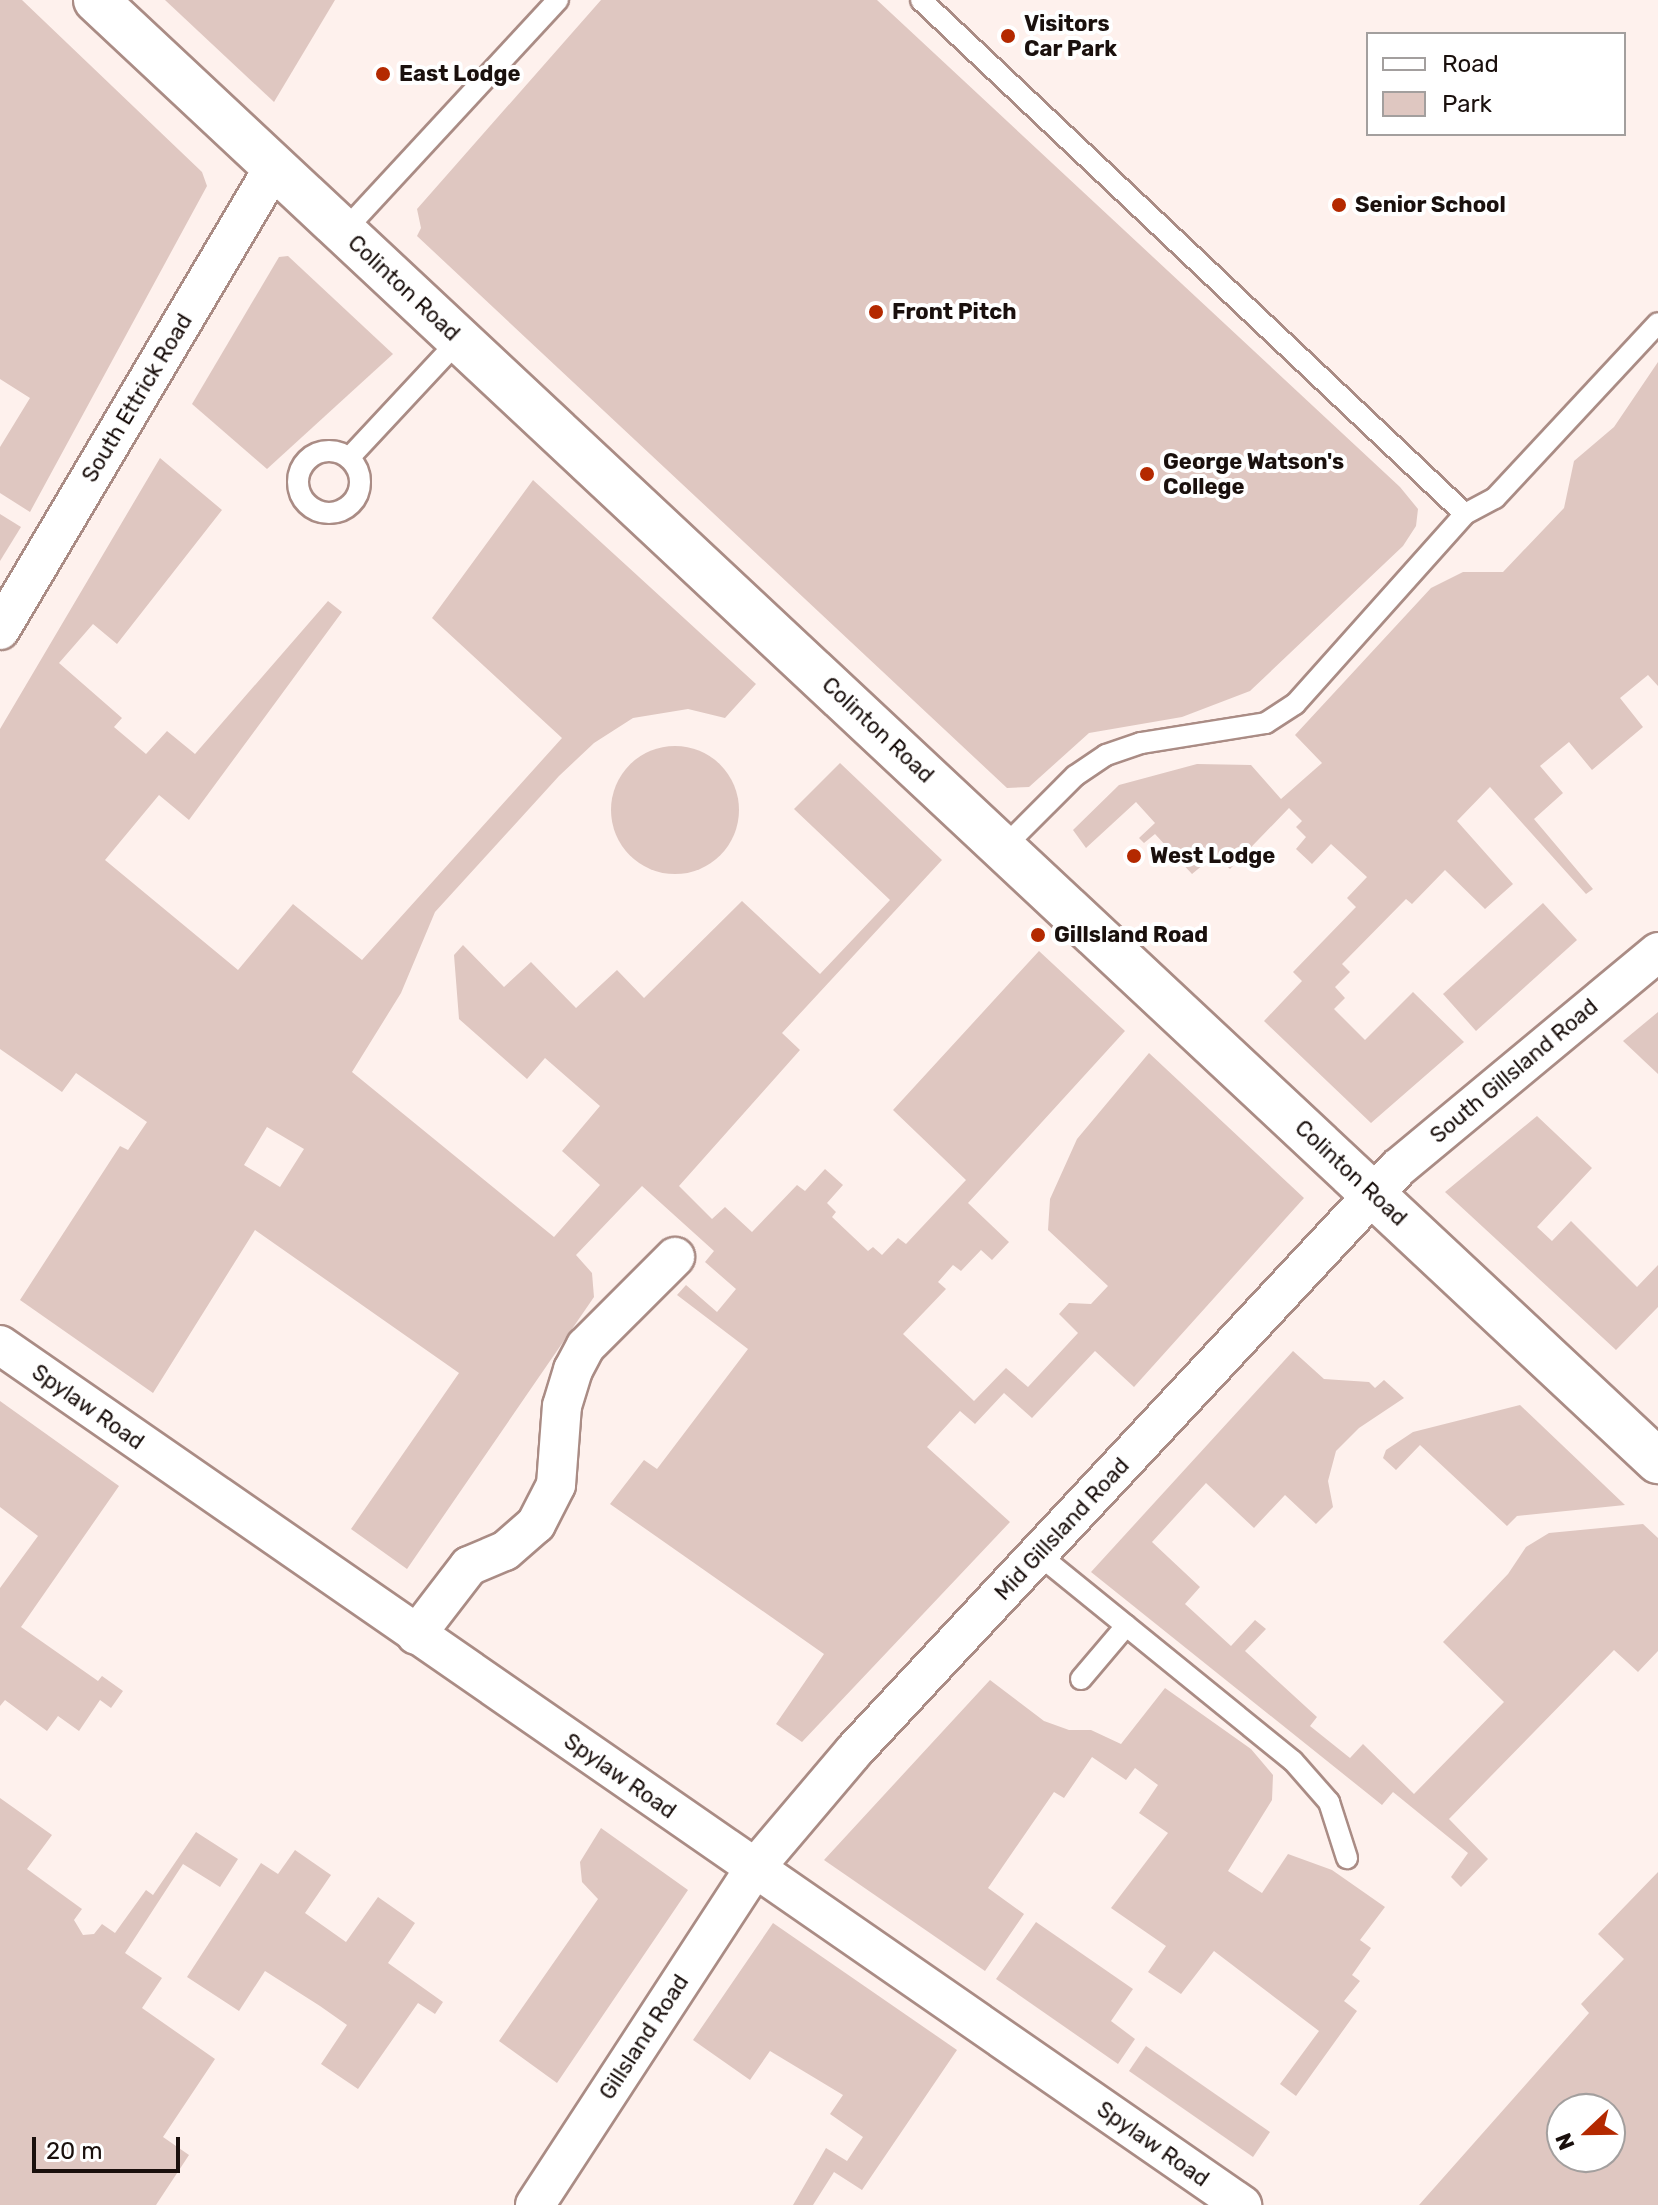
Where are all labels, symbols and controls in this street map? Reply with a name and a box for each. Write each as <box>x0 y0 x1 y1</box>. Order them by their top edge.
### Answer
place label: Visitors Car Park <box>1024 10 1118 62</box>
marker: Visitors Car Park <box>999 27 1017 45</box>
legend <box>1366 32 1626 136</box>
text: Road <box>1442 50 1499 78</box>
place label: East Lodge <box>399 61 520 87</box>
marker: East Lodge <box>374 65 392 83</box>
text: Park <box>1442 90 1492 118</box>
place label: Senior School <box>1355 192 1506 218</box>
marker: Senior School <box>1330 196 1348 214</box>
street label: Colinton Road <box>343 230 465 346</box>
place label: Front Pitch <box>892 299 1016 325</box>
marker: Front Pitch <box>867 303 885 321</box>
street label: South Ettrick Road <box>76 309 198 487</box>
place label: George Watson's College <box>1163 448 1344 500</box>
marker: George Watson's College <box>1138 465 1156 483</box>
street label: Colinton Road <box>817 672 939 788</box>
place label: West Lodge <box>1150 843 1275 869</box>
marker: West Lodge <box>1125 847 1143 865</box>
place label: Gillsland Road <box>1054 922 1208 948</box>
marker: Gillsland Road <box>1029 926 1047 944</box>
street label: South Gillsland Road <box>1425 993 1603 1149</box>
street label: Colinton Road <box>1290 1115 1412 1231</box>
street label: Spylaw Road <box>27 1359 149 1455</box>
street label: Mid Gillsland Road <box>989 1452 1135 1606</box>
street label: Spylaw Road <box>559 1728 681 1824</box>
street label: Gillsland Road <box>594 1970 694 2104</box>
north arrow <box>1546 2093 1626 2173</box>
street label: Spylaw Road <box>1092 2096 1214 2192</box>
scale bar <box>36 2121 184 2171</box>
text: N <box>1550 2129 1581 2154</box>
text: 20 m <box>46 2137 103 2165</box>

